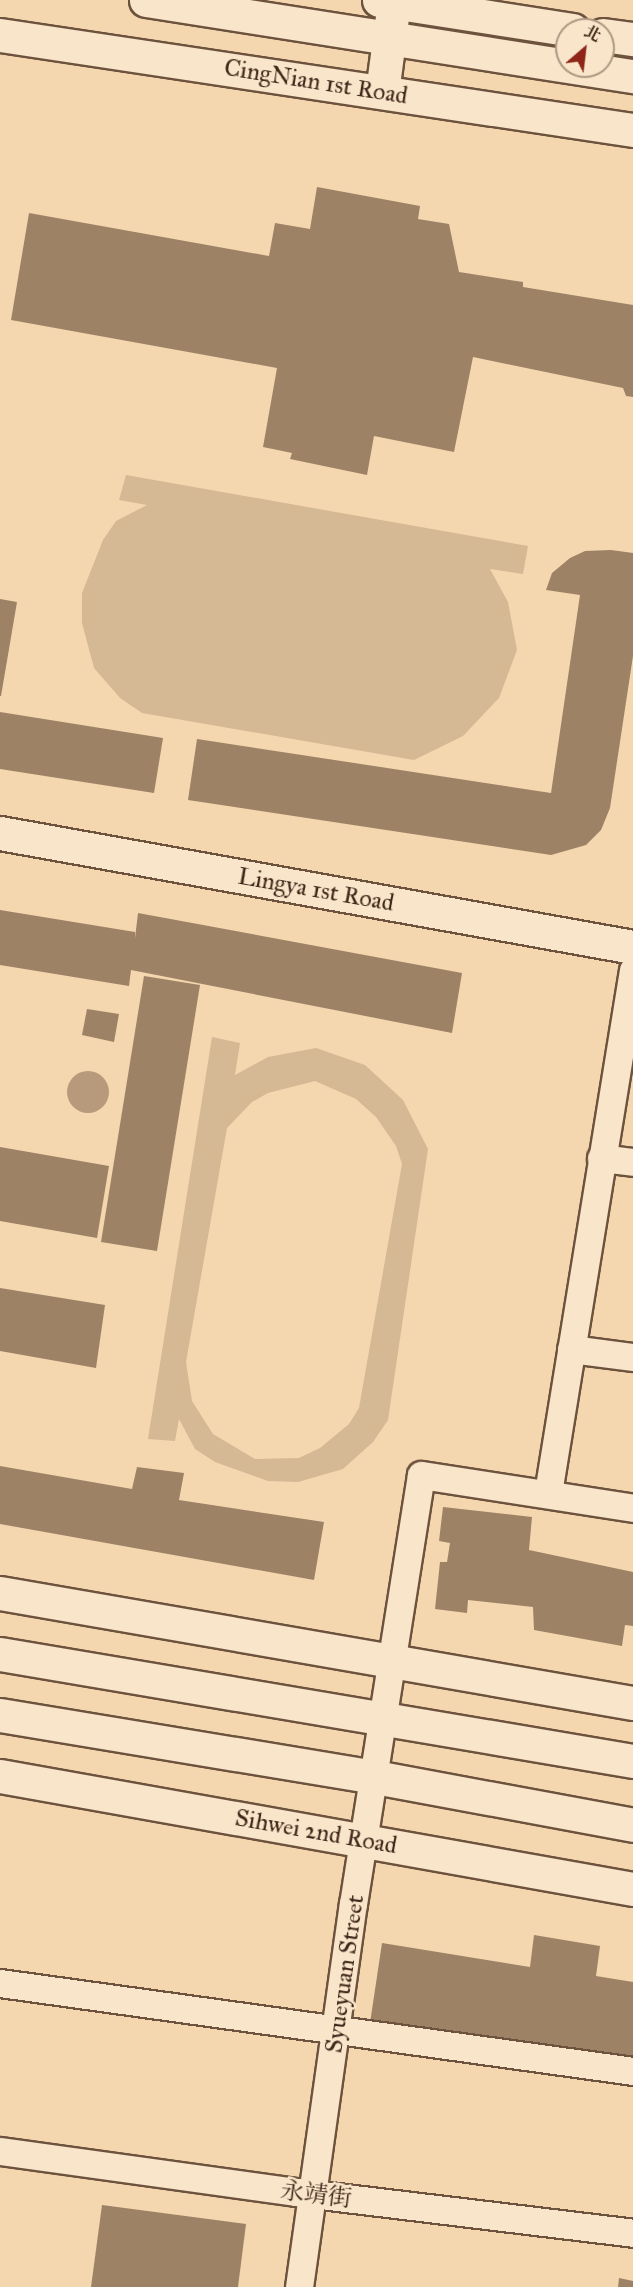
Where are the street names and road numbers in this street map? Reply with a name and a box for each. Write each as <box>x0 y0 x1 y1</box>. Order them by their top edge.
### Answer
street label: CingNian 1st Road <box>222 53 410 111</box>
street label: Lingya 1st Road <box>236 862 396 918</box>
street label: Sihwei 2nd Road <box>233 1804 399 1860</box>
street label: Syueyuan Street <box>320 1893 370 2055</box>
street label: 永靖街 <box>279 2176 353 2214</box>

